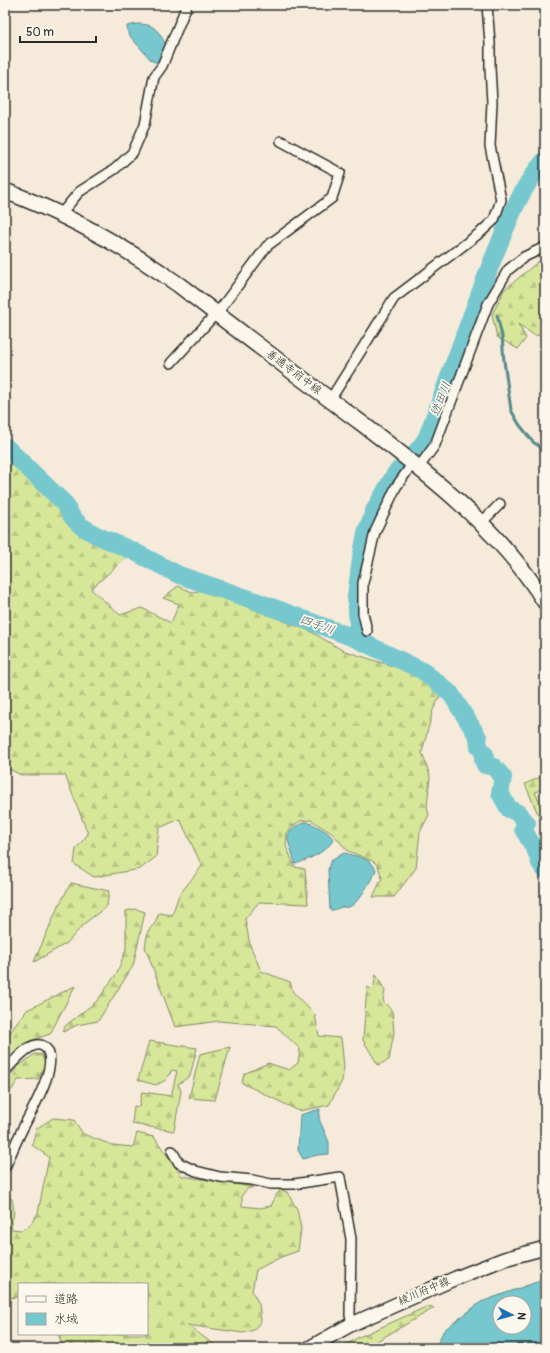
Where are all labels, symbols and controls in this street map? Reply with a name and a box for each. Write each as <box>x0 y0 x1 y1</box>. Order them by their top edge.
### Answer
scale bar <box>20 18 96 44</box>
text: 50 m <box>26 25 54 40</box>
street label: 善通寺府中線 <box>264 347 324 397</box>
water label: 迯田川 <box>428 380 454 418</box>
water label: 四手川 <box>298 612 336 638</box>
street label: 綾川府中線 <box>396 1274 452 1308</box>
legend <box>18 1283 148 1335</box>
text: 道路 <box>54 1292 78 1307</box>
north arrow <box>492 1295 532 1335</box>
text: 水域 <box>54 1312 78 1327</box>
text: N <box>515 1312 528 1321</box>

